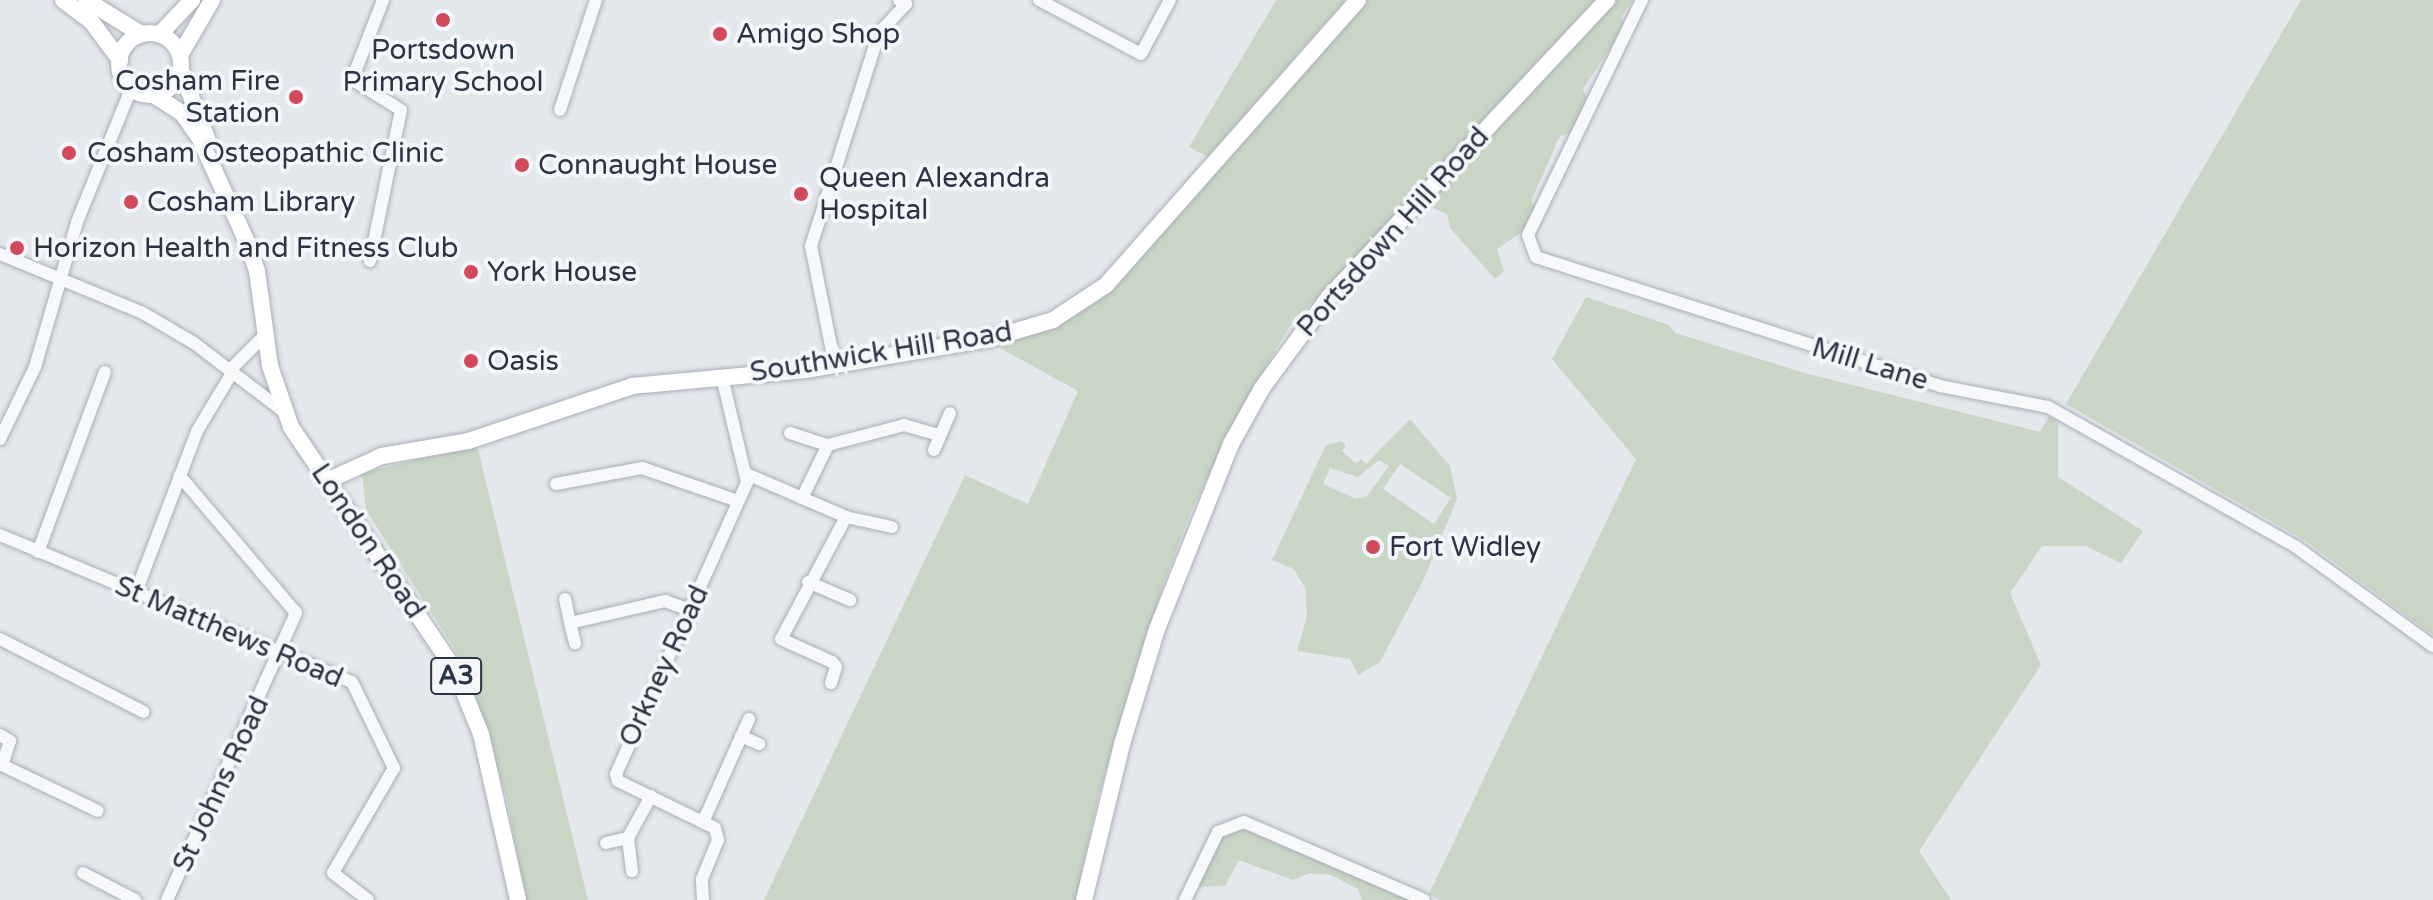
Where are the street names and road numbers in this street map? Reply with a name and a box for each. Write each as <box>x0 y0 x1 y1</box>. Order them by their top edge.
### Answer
street label: Portsdown Hill Road <box>1290 120 1496 344</box>
street label: Southwick Hill Road <box>748 315 1014 389</box>
street label: Mill Lane <box>1808 330 1932 398</box>
street label: London Road <box>304 457 432 625</box>
street label: St Matthews Road <box>110 569 348 695</box>
street label: Orkney Road <box>612 580 716 752</box>
road number: A3 <box>430 654 482 698</box>
street label: St Johns Road <box>166 691 276 877</box>

